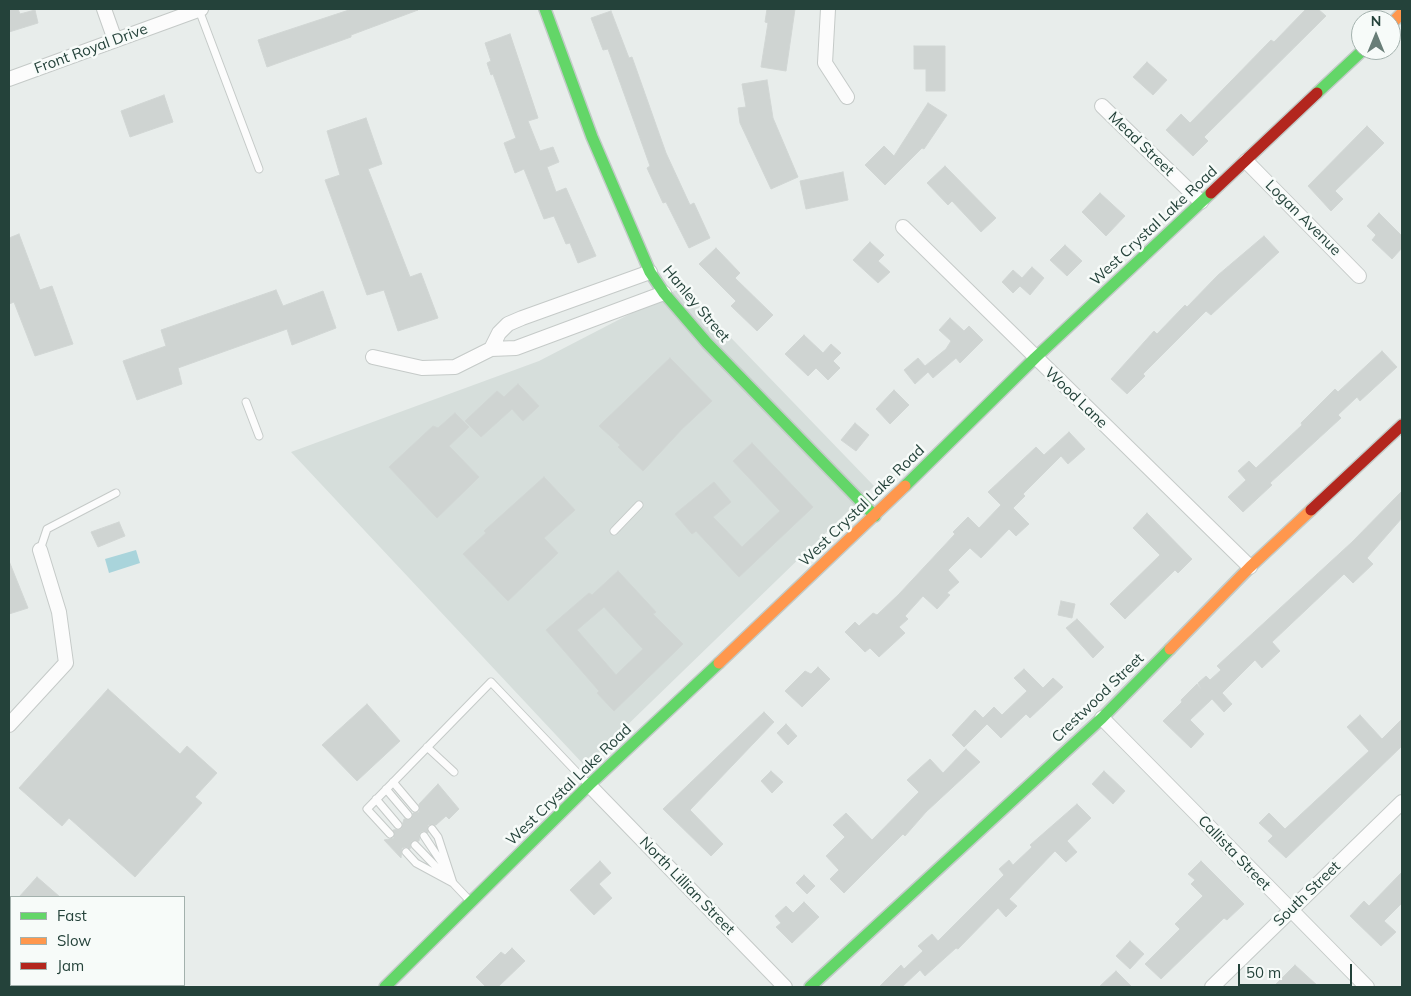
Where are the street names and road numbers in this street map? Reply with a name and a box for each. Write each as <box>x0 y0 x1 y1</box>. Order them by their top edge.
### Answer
street label: Front Royal Drive <box>32 20 150 78</box>
street label: Mead Street <box>1104 108 1178 180</box>
street label: West Crystal Lake Road <box>1087 162 1221 290</box>
street label: Logan Avenue <box>1261 176 1345 260</box>
street label: Hanley Street <box>659 262 733 346</box>
street label: Wood Lane <box>1041 364 1111 432</box>
street label: West Crystal Lake Road <box>796 441 928 571</box>
street label: Crestwood Street <box>1048 650 1148 746</box>
street label: West Crystal Lake Road <box>503 720 635 850</box>
street label: Callista Street <box>1194 812 1274 894</box>
street label: North Lillian Street <box>636 833 738 939</box>
street label: South Street <box>1270 858 1344 930</box>

